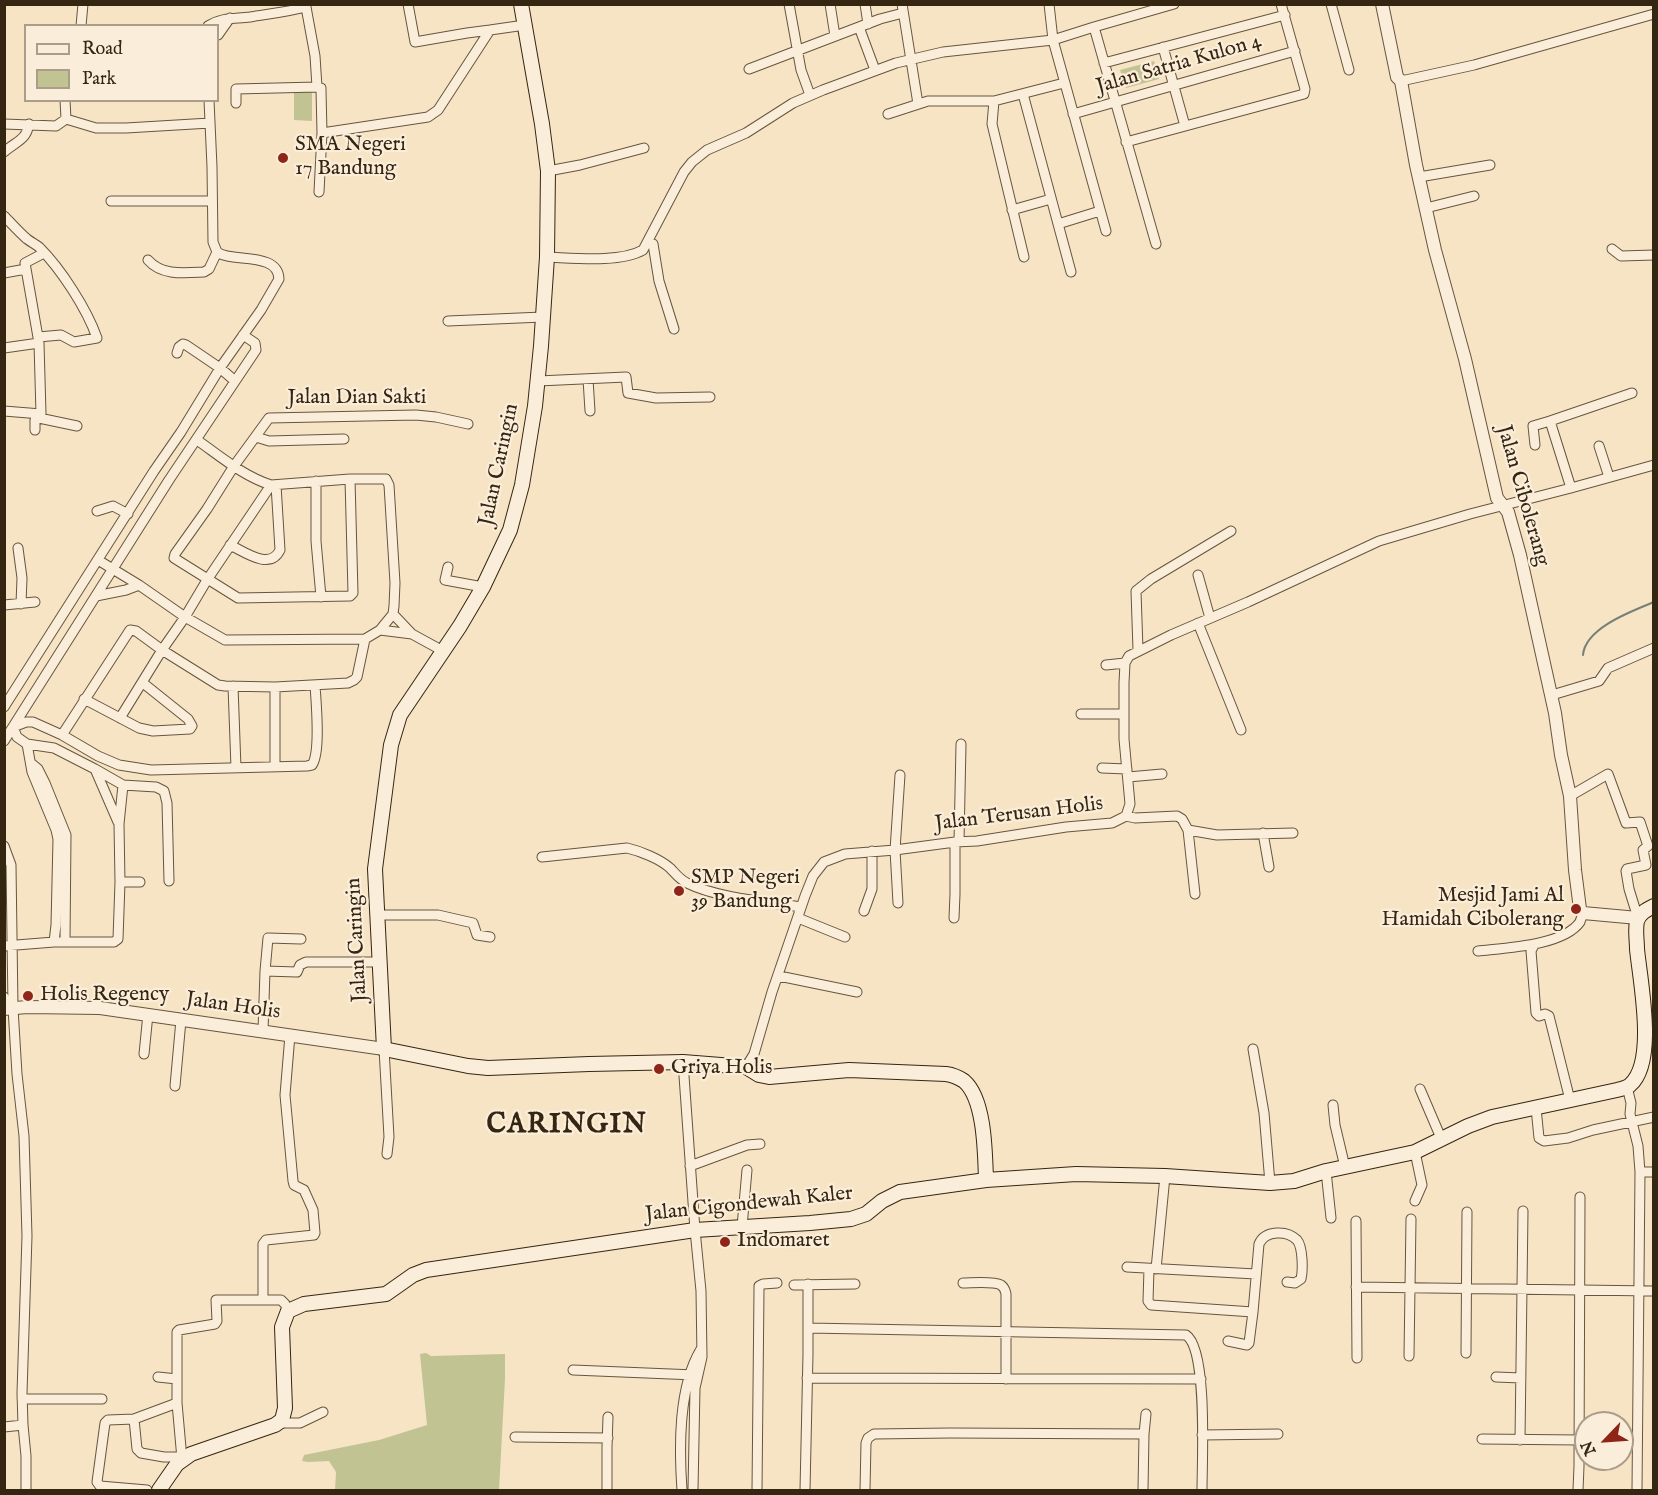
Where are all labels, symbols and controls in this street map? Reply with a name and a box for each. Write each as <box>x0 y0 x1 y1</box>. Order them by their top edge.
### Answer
legend <box>24 24 219 102</box>
street label: Jalan Satria Kulon 4 <box>1093 29 1265 101</box>
text: Road <box>82 38 123 61</box>
text: Park <box>82 68 116 91</box>
place label: SMA Negeri 17 Bandung <box>295 133 406 183</box>
marker: SMA Negeri 17 Bandung <box>276 151 290 165</box>
street label: Jalan Dian Sakti <box>288 386 426 412</box>
street label: Jalan Caringin <box>475 401 525 529</box>
street label: Jalan Cibolerang <box>1490 423 1554 569</box>
street label: Jalan Terusan Holis <box>933 792 1105 838</box>
place label: SMP Negeri 39 Bandung <box>691 866 800 916</box>
street label: Jalan Caringin <box>342 877 374 1003</box>
marker: SMP Negeri 39 Bandung <box>672 884 686 898</box>
place label: Mesjid Jami Al Hamidah Cibolerang <box>1382 884 1564 934</box>
marker: Mesjid Jami Al Hamidah Cibolerang <box>1569 902 1583 916</box>
place label: Holis Regency <box>40 983 169 1009</box>
street label: Jalan Holis <box>184 988 282 1026</box>
marker: Holis Regency <box>21 989 35 1003</box>
place label: Griya Holis <box>671 1056 772 1082</box>
marker: Griya Holis <box>652 1062 666 1076</box>
district label: CARINGIN <box>487 1110 647 1142</box>
street label: Jalan Cigondewah Kaler <box>644 1182 854 1228</box>
place label: Indomaret <box>737 1229 830 1255</box>
marker: Indomaret <box>718 1235 732 1249</box>
north arrow <box>1574 1411 1634 1471</box>
text: N <box>1578 1437 1601 1458</box>

